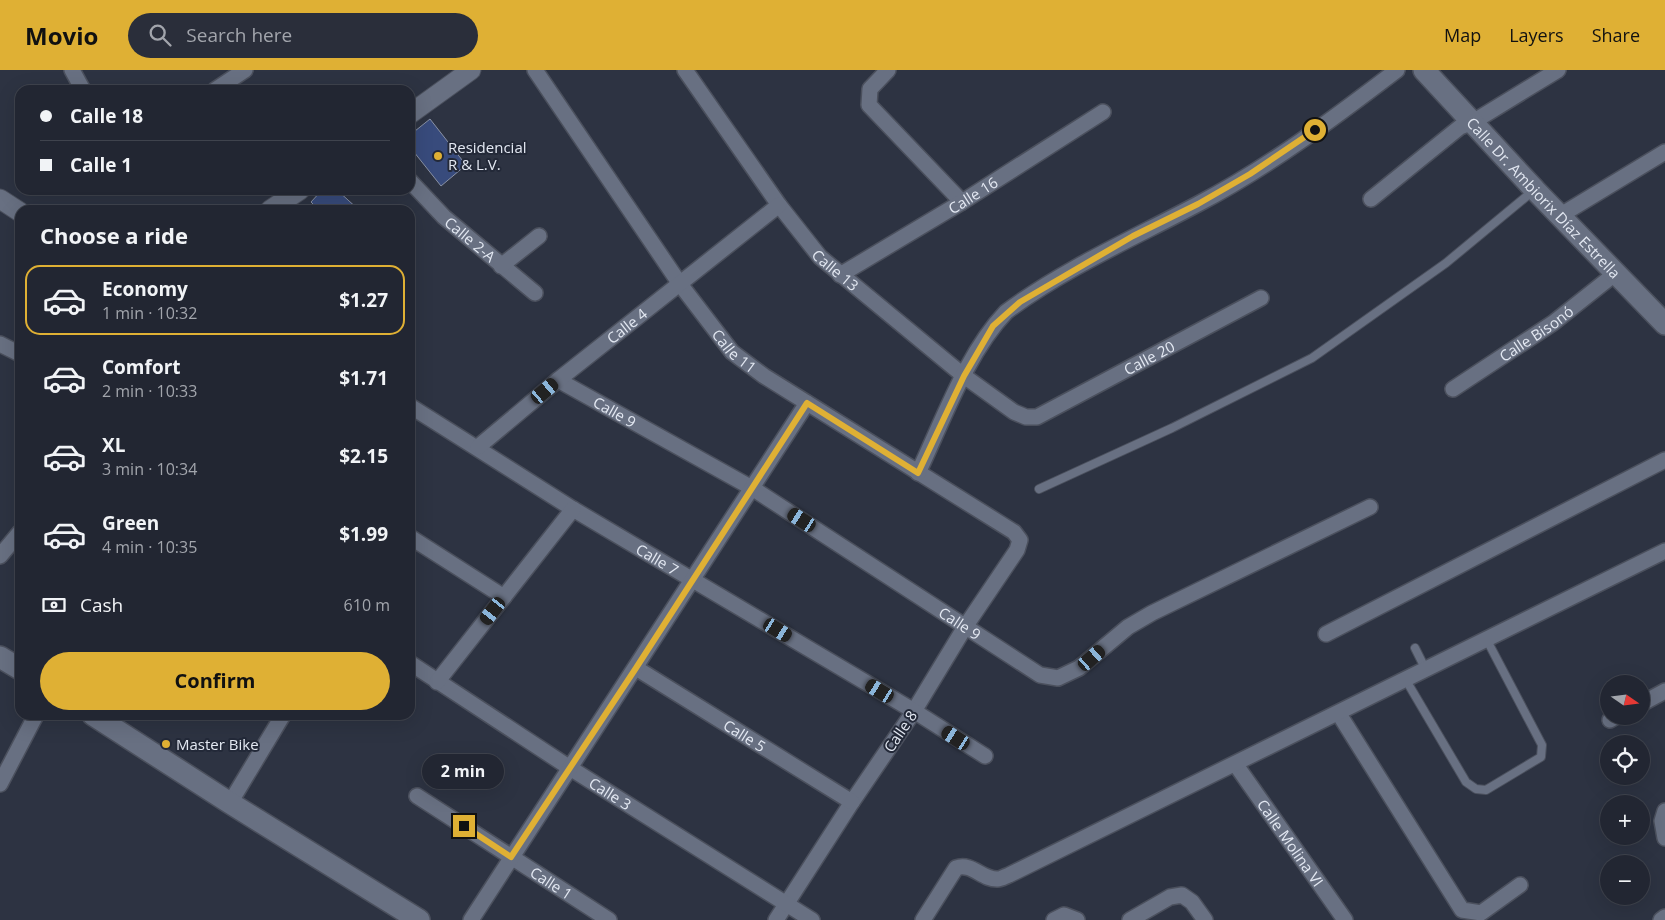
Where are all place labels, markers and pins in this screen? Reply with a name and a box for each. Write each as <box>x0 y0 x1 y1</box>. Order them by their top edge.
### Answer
place label: Residencial R & L.V. <box>448 137 527 174</box>
marker: Residencial R & L.V. <box>432 150 444 162</box>
place label: Master Bike <box>176 734 259 754</box>
marker: Master Bike <box>160 738 172 750</box>

